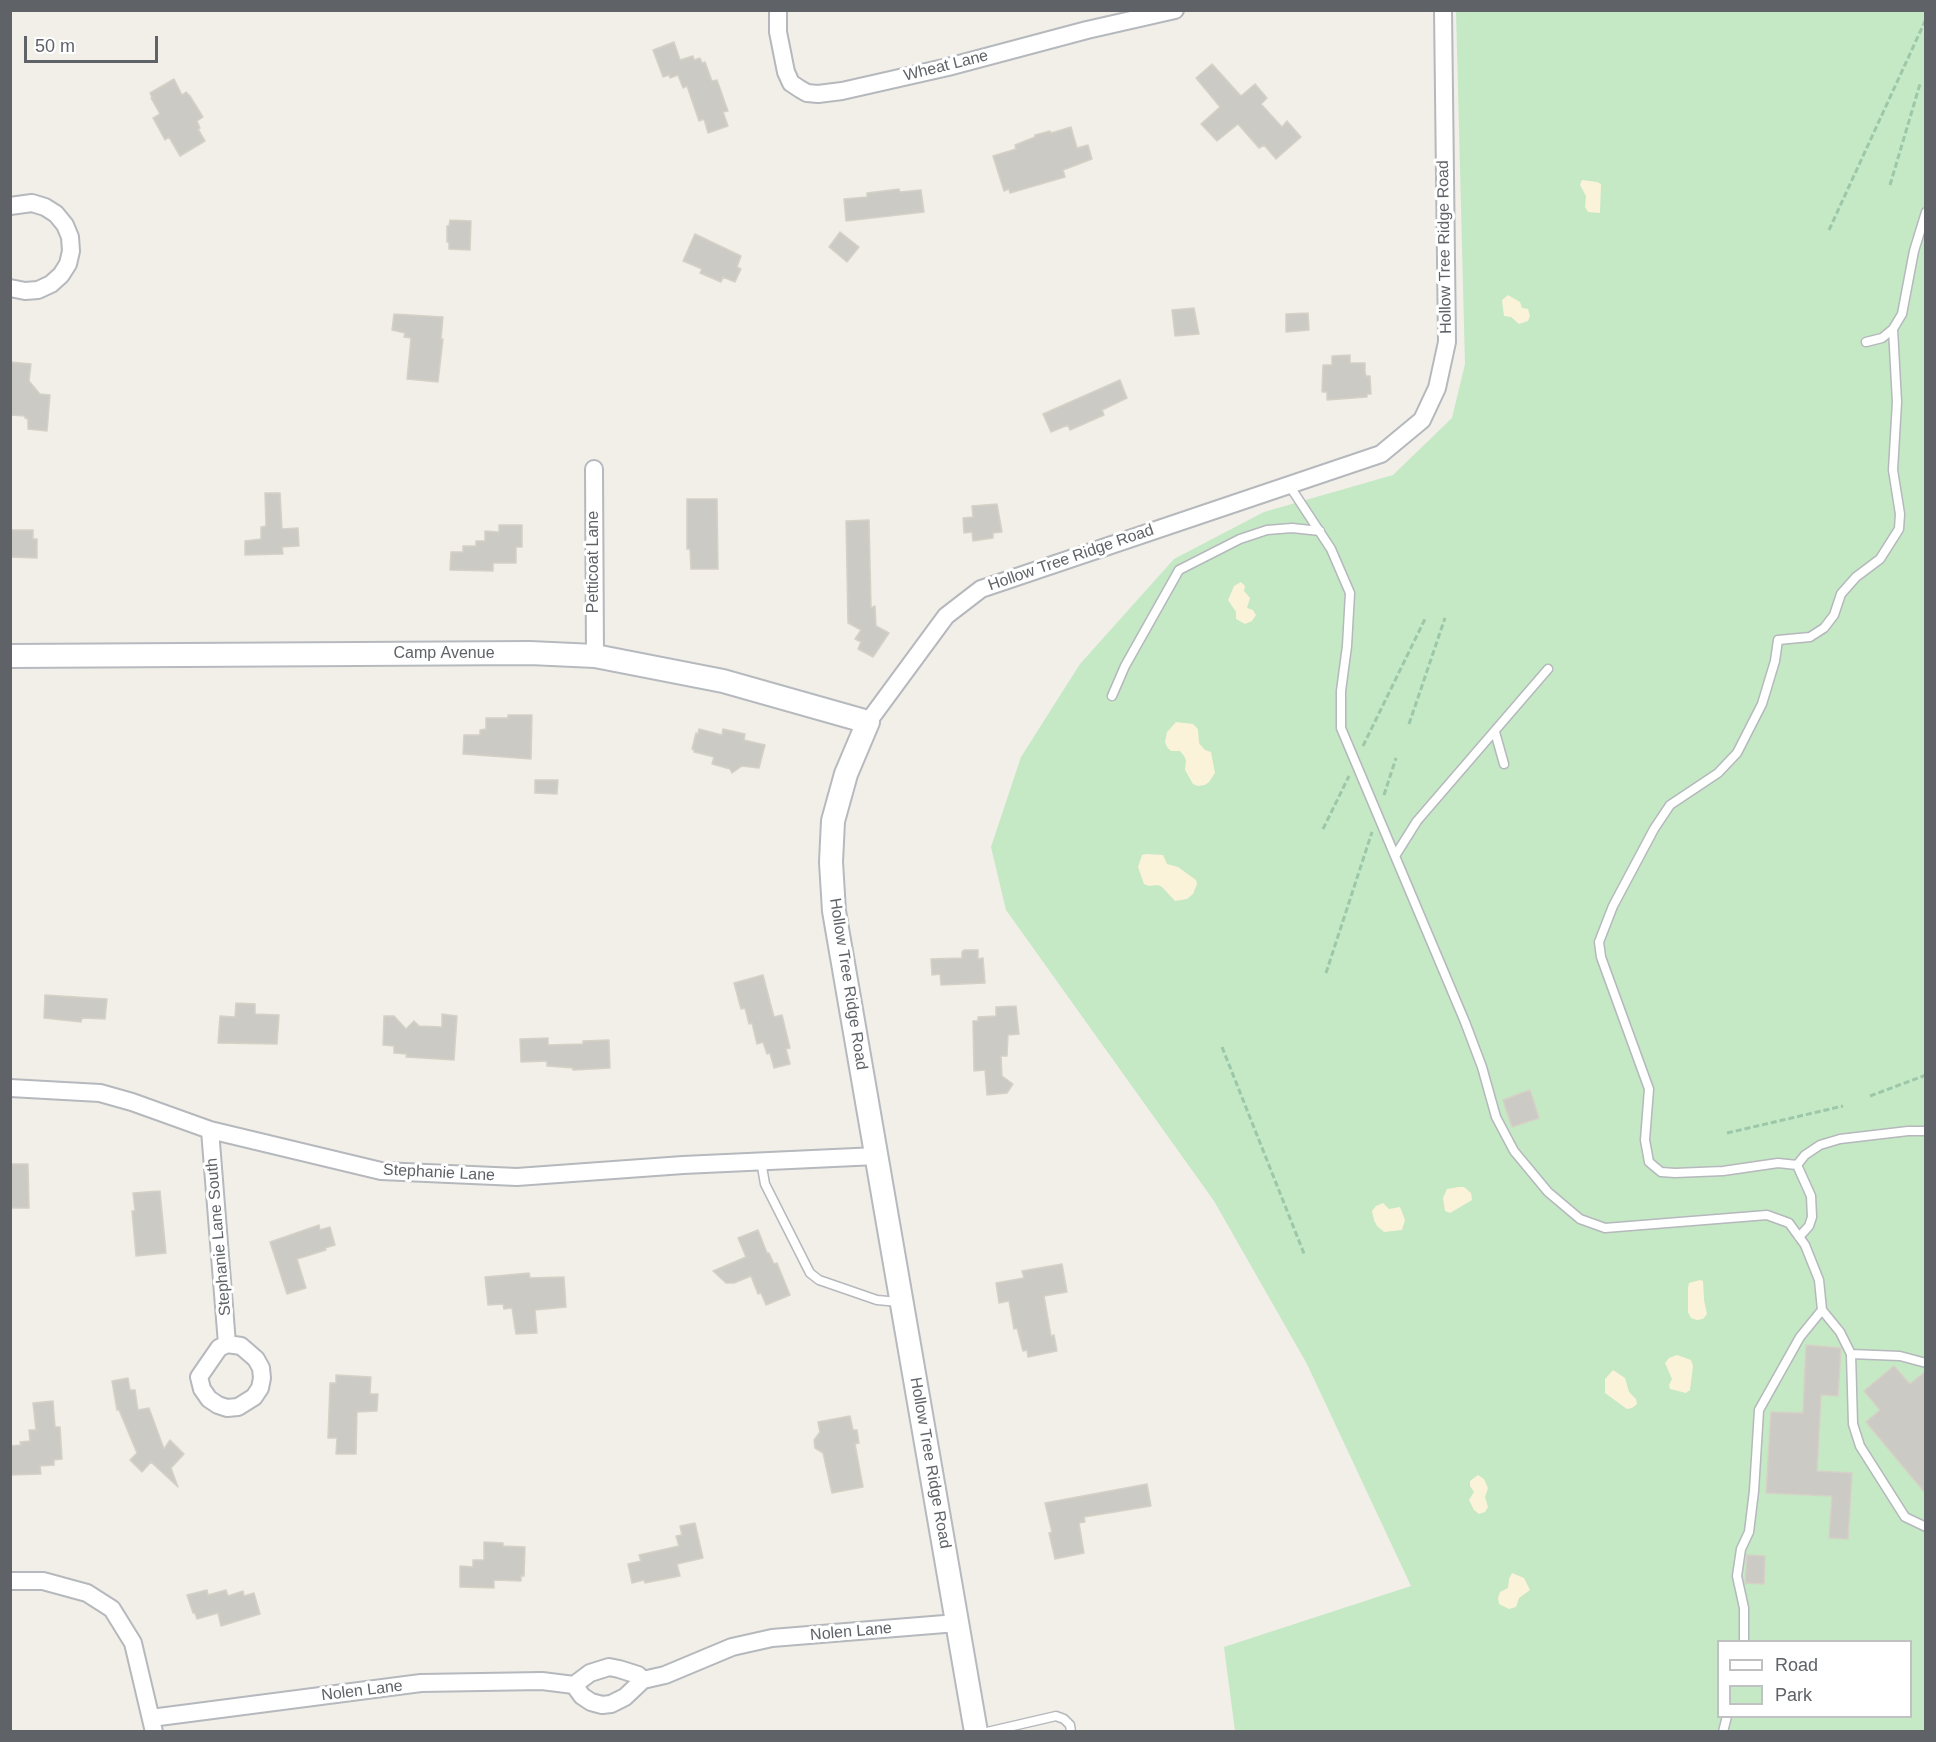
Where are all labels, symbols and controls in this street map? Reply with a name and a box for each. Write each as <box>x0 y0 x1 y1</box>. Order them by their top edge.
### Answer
scale bar <box>27 24 160 62</box>
text: 50 m <box>35 36 75 56</box>
street label: Wheat Lane <box>902 46 990 86</box>
street label: Hollow Tree Ridge Road <box>1434 160 1456 334</box>
street label: Petticoat Lane <box>584 511 604 613</box>
street label: Hollow Tree Ridge Road <box>986 521 1156 595</box>
street label: Camp Avenue <box>393 644 495 664</box>
street label: Hollow Tree Ridge Road <box>825 897 871 1071</box>
street label: Stephanie Lane South <box>203 1157 235 1317</box>
street label: Stephanie Lane <box>383 1160 495 1186</box>
street label: Hollow Tree Ridge Road <box>905 1376 955 1550</box>
street label: Nolen Lane <box>809 1619 893 1645</box>
legend <box>1717 1640 1912 1718</box>
text: Road <box>1775 1655 1818 1675</box>
street label: Nolen Lane <box>320 1676 404 1706</box>
text: Park <box>1775 1685 1812 1705</box>

